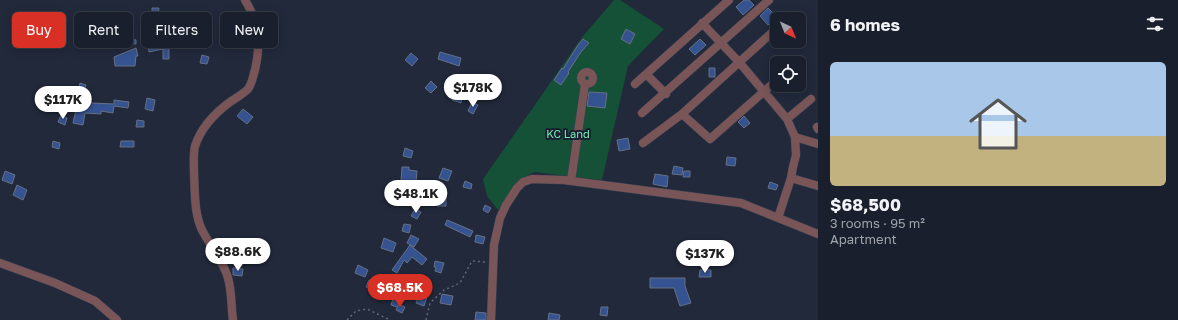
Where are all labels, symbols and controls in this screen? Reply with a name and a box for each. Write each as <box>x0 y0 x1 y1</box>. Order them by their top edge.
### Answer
chip: Buy <box>12 12 66 48</box>
chip: Rent <box>74 12 133 48</box>
chip: Filters <box>141 12 212 48</box>
chip: New <box>220 12 278 48</box>
north arrow <box>770 12 806 48</box>
map controls <box>770 12 806 92</box>
icon: filters <box>1144 13 1166 35</box>
text: 6 homes <box>830 14 900 35</box>
button: locate <box>770 56 806 92</box>
pin: $178K <box>445 74 501 108</box>
text: $178K <box>453 79 493 95</box>
pin: $117K <box>35 86 91 120</box>
icon: home <box>962 88 1034 160</box>
text: $117K <box>44 91 82 107</box>
park label: KC Land <box>546 127 590 140</box>
pin: $48.1K <box>383 180 449 214</box>
text: $48.1K <box>393 185 439 201</box>
text: $68,500 <box>830 194 901 215</box>
text: 3 rooms · 95 m² <box>830 215 925 231</box>
text: Apartment <box>830 231 897 247</box>
pin: $88.6K <box>205 238 271 272</box>
pin: $137K <box>677 240 733 274</box>
text: $88.6K <box>214 243 262 259</box>
text: $137K <box>685 245 725 261</box>
pin: $68.5K <box>367 274 433 308</box>
text: $68.5K <box>377 279 423 295</box>

